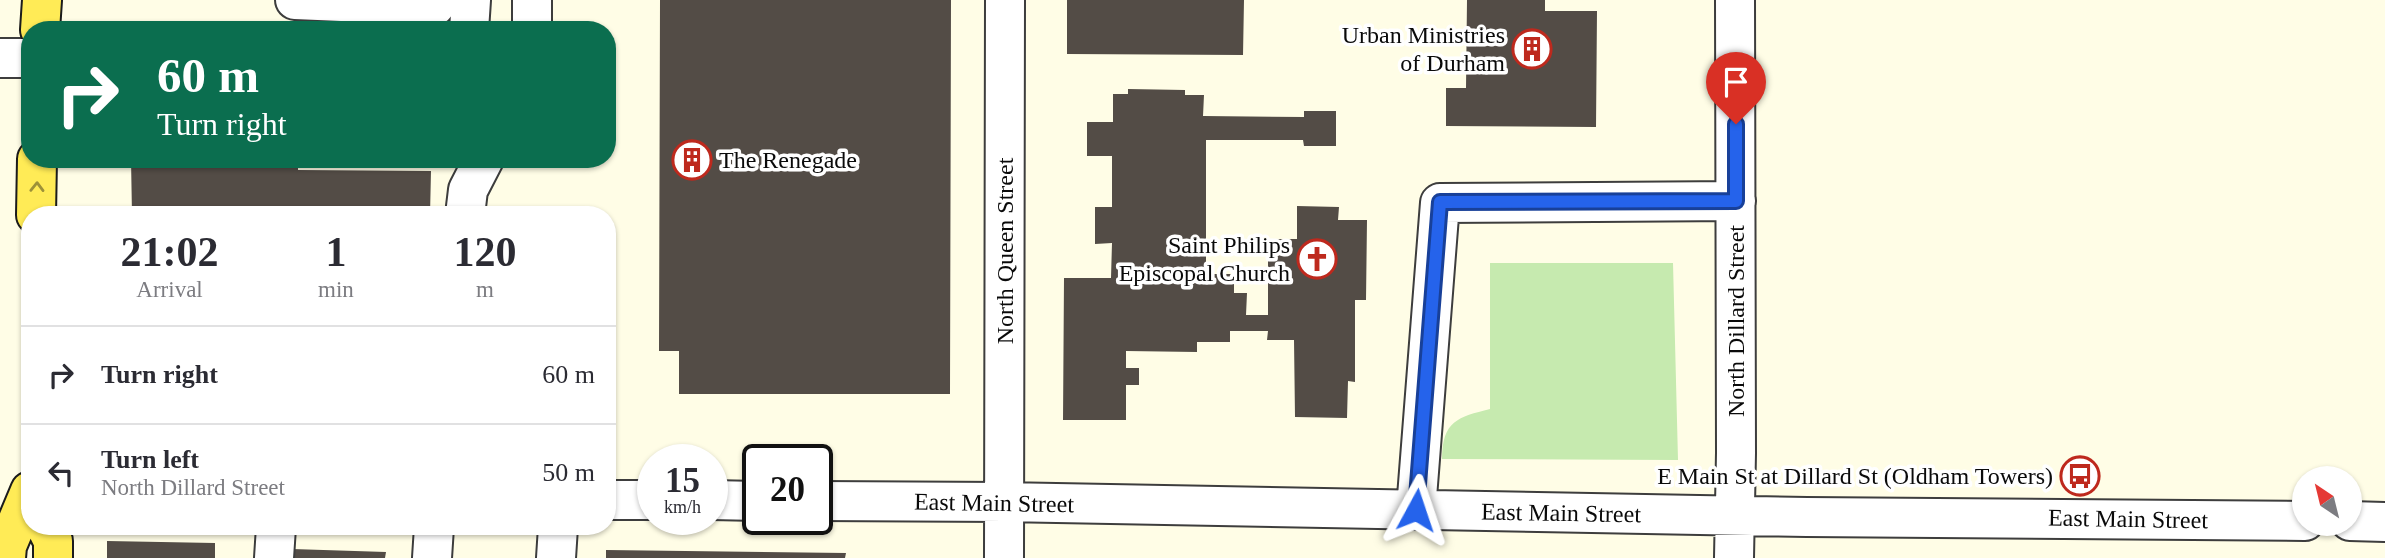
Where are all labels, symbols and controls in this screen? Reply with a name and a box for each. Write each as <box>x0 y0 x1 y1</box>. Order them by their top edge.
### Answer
place label: Urban Ministries of Durham <box>1342 22 1505 76</box>
building icon: Urban Ministries of Durham <box>1511 28 1553 70</box>
text: 60 m <box>157 48 259 103</box>
icon: right <box>42 49 133 140</box>
pin <box>1706 52 1766 124</box>
icon: arrive <box>1717 63 1755 101</box>
text: Turn right <box>157 106 287 142</box>
building icon: The Renegade <box>671 139 713 181</box>
place label: The Renegade <box>719 147 857 173</box>
street label: North Queen Street <box>992 157 1018 344</box>
one-way arrow <box>29 181 45 192</box>
street label: North Dillard Street <box>1723 225 1749 417</box>
text: 21:02 <box>121 229 219 275</box>
text: 1 <box>325 229 346 275</box>
text: 120 <box>453 229 516 275</box>
place label: Saint Philips Episcopal Church <box>1119 232 1290 286</box>
church icon: Saint Philips Episcopal Church <box>1296 238 1338 280</box>
text: Arrival <box>136 277 203 302</box>
text: min <box>318 277 354 302</box>
text: m <box>476 277 494 302</box>
icon: right <box>42 356 80 394</box>
text: Turn right <box>101 360 218 389</box>
text: 60 m <box>542 360 595 389</box>
speed limit sign: 20 <box>742 444 833 535</box>
text: Turn left <box>101 445 199 474</box>
icon: left <box>42 454 80 492</box>
bus stop icon: E Main St at Dillard St (Oldham Towers) <box>2059 455 2101 497</box>
text: 50 m <box>542 458 595 487</box>
text: 15 <box>665 461 700 500</box>
place label: E Main St at Dillard St (Oldham Towers) <box>1657 463 2053 489</box>
north arrow <box>2292 466 2362 536</box>
map controls <box>2292 466 2362 536</box>
position arrow <box>1379 473 1453 547</box>
text: North Dillard Street <box>101 475 285 500</box>
street label: East Main Street <box>914 489 1075 517</box>
text: km/h <box>664 497 701 517</box>
street label: East Main Street <box>1481 499 1642 527</box>
street label: East Main Street <box>2048 505 2209 533</box>

